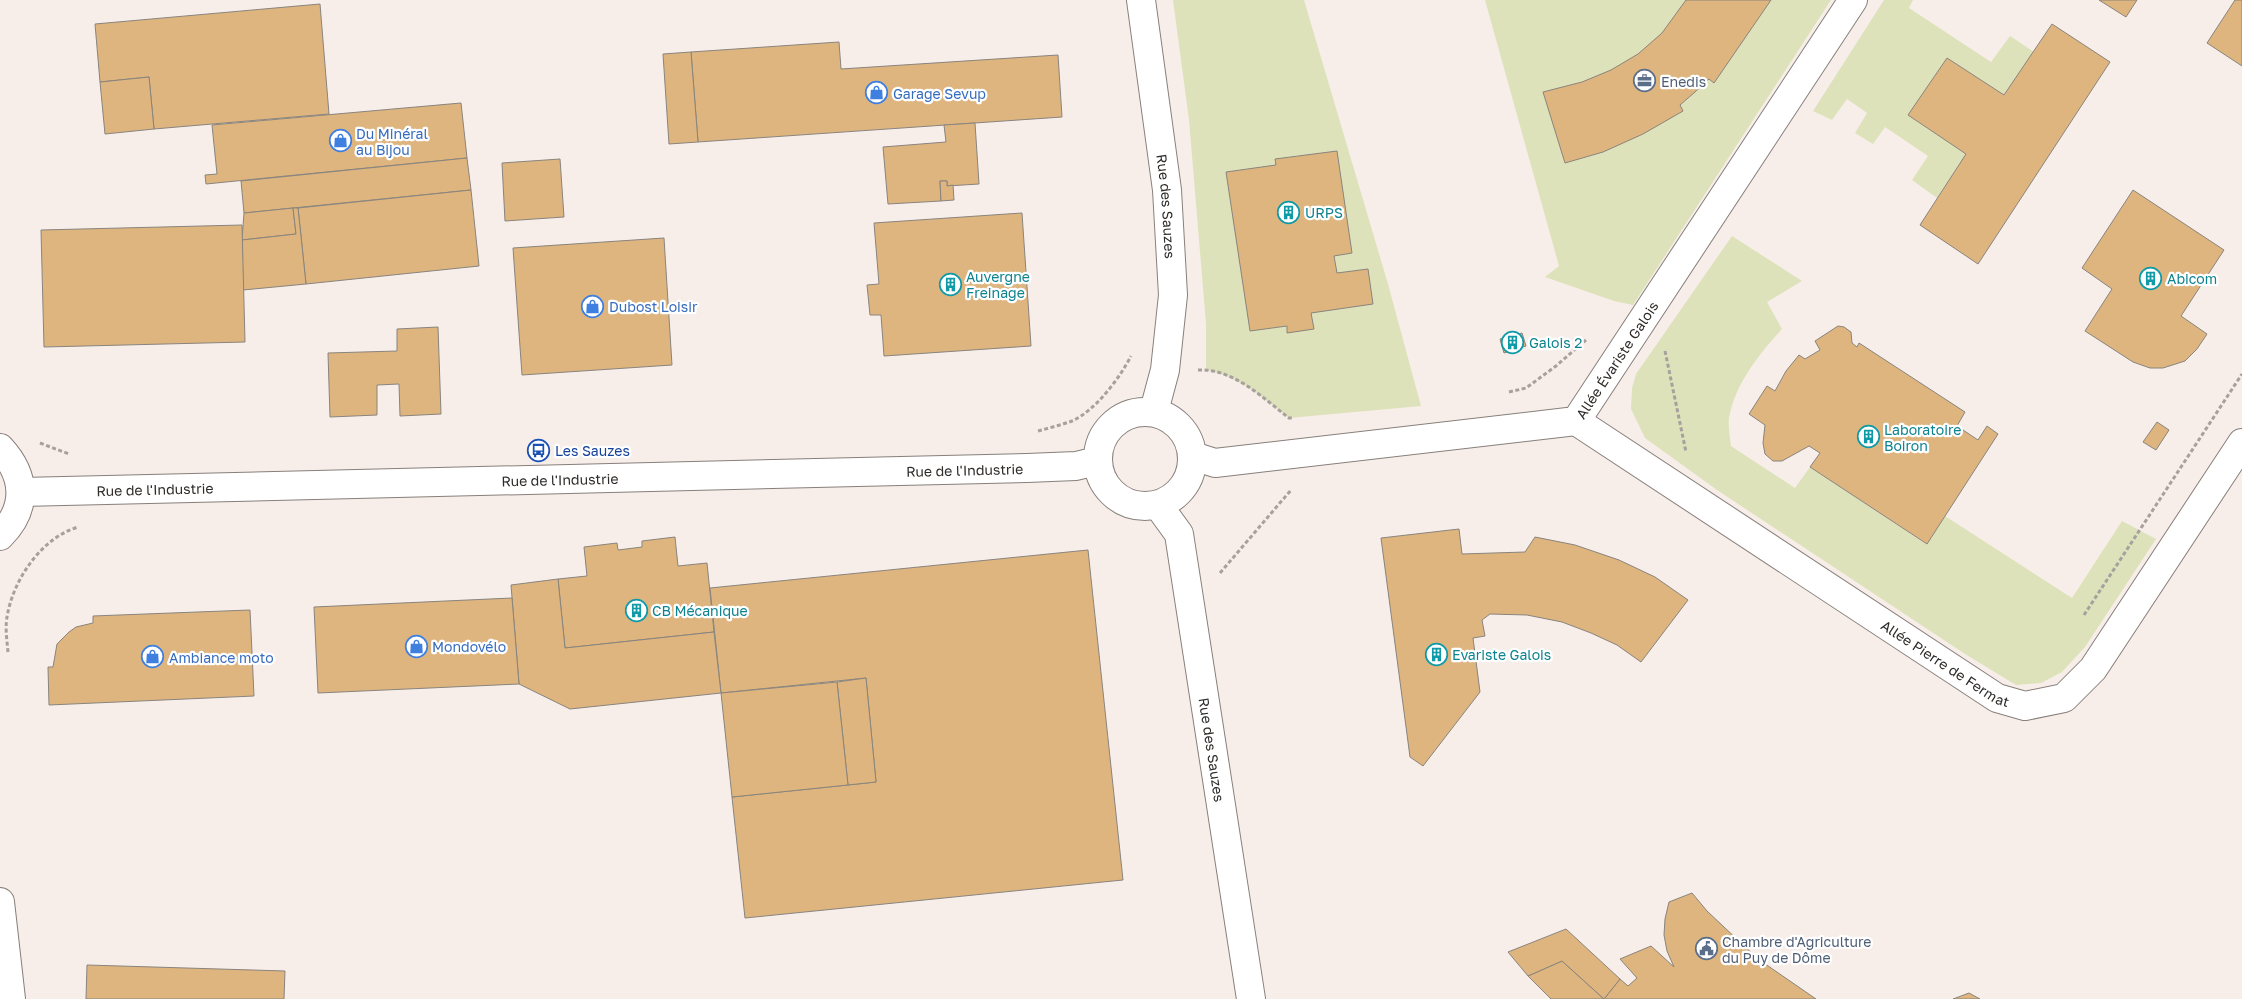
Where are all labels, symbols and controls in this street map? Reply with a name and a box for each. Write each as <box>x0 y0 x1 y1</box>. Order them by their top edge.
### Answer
office icon: Enedis <box>1633 69 1657 93</box>
place label: Enedis <box>1661 73 1706 90</box>
shop icon: Garage Sevup <box>865 81 889 105</box>
place label: Garage Sevup <box>893 85 986 102</box>
place label: Du Minéral au Bijou <box>356 125 428 158</box>
shop icon: Du Minéral au Bijou <box>328 129 352 153</box>
street label: Rue des Sauzes <box>1154 153 1179 259</box>
building icon: URPS <box>1277 200 1301 224</box>
place label: URPS <box>1305 204 1343 221</box>
building icon: Abicom <box>2139 266 2163 290</box>
place label: Auvergne Freinage <box>966 268 1030 301</box>
place label: Abicom <box>2167 270 2217 287</box>
building icon: Auvergne Freinage <box>938 272 962 296</box>
shop icon: Dubost Loisir <box>581 294 605 318</box>
place label: Dubost Loisir <box>609 298 698 315</box>
street label: Allée Évariste Galois <box>1572 298 1661 422</box>
building icon: Galois 2 <box>1501 330 1525 354</box>
place label: Galois 2 <box>1529 334 1582 351</box>
place label: Laboratoire Boiron <box>1884 421 1961 454</box>
building icon: Laboratoire Boiron <box>1856 425 1880 449</box>
bus stop icon: Les Sauzes <box>527 438 551 462</box>
place label: Les Sauzes <box>555 442 630 459</box>
street label: Rue de l'Industrie <box>906 460 1023 479</box>
street label: Rue de l'Industrie <box>501 469 619 489</box>
street label: Rue de l'Industrie <box>96 479 214 499</box>
building icon: CB Mécanique <box>624 598 648 622</box>
place label: CB Mécanique <box>652 602 748 619</box>
street label: Allée Pierre de Fermat <box>1878 616 2011 710</box>
shop icon: Mondovélo <box>404 634 428 658</box>
place label: Mondovélo <box>432 638 506 655</box>
building icon: Evariste Galois <box>1424 642 1448 666</box>
shop icon: Ambiance moto <box>141 645 165 669</box>
place label: Evariste Galois <box>1452 646 1551 663</box>
place label: Ambiance moto <box>169 649 274 666</box>
street label: Rue des Sauzes <box>1196 696 1229 803</box>
place label: Chambre d'Agriculture du Puy de Dôme <box>1722 933 1871 966</box>
public building icon: Chambre d'Agriculture du Puy de Dôme <box>1694 937 1718 961</box>

